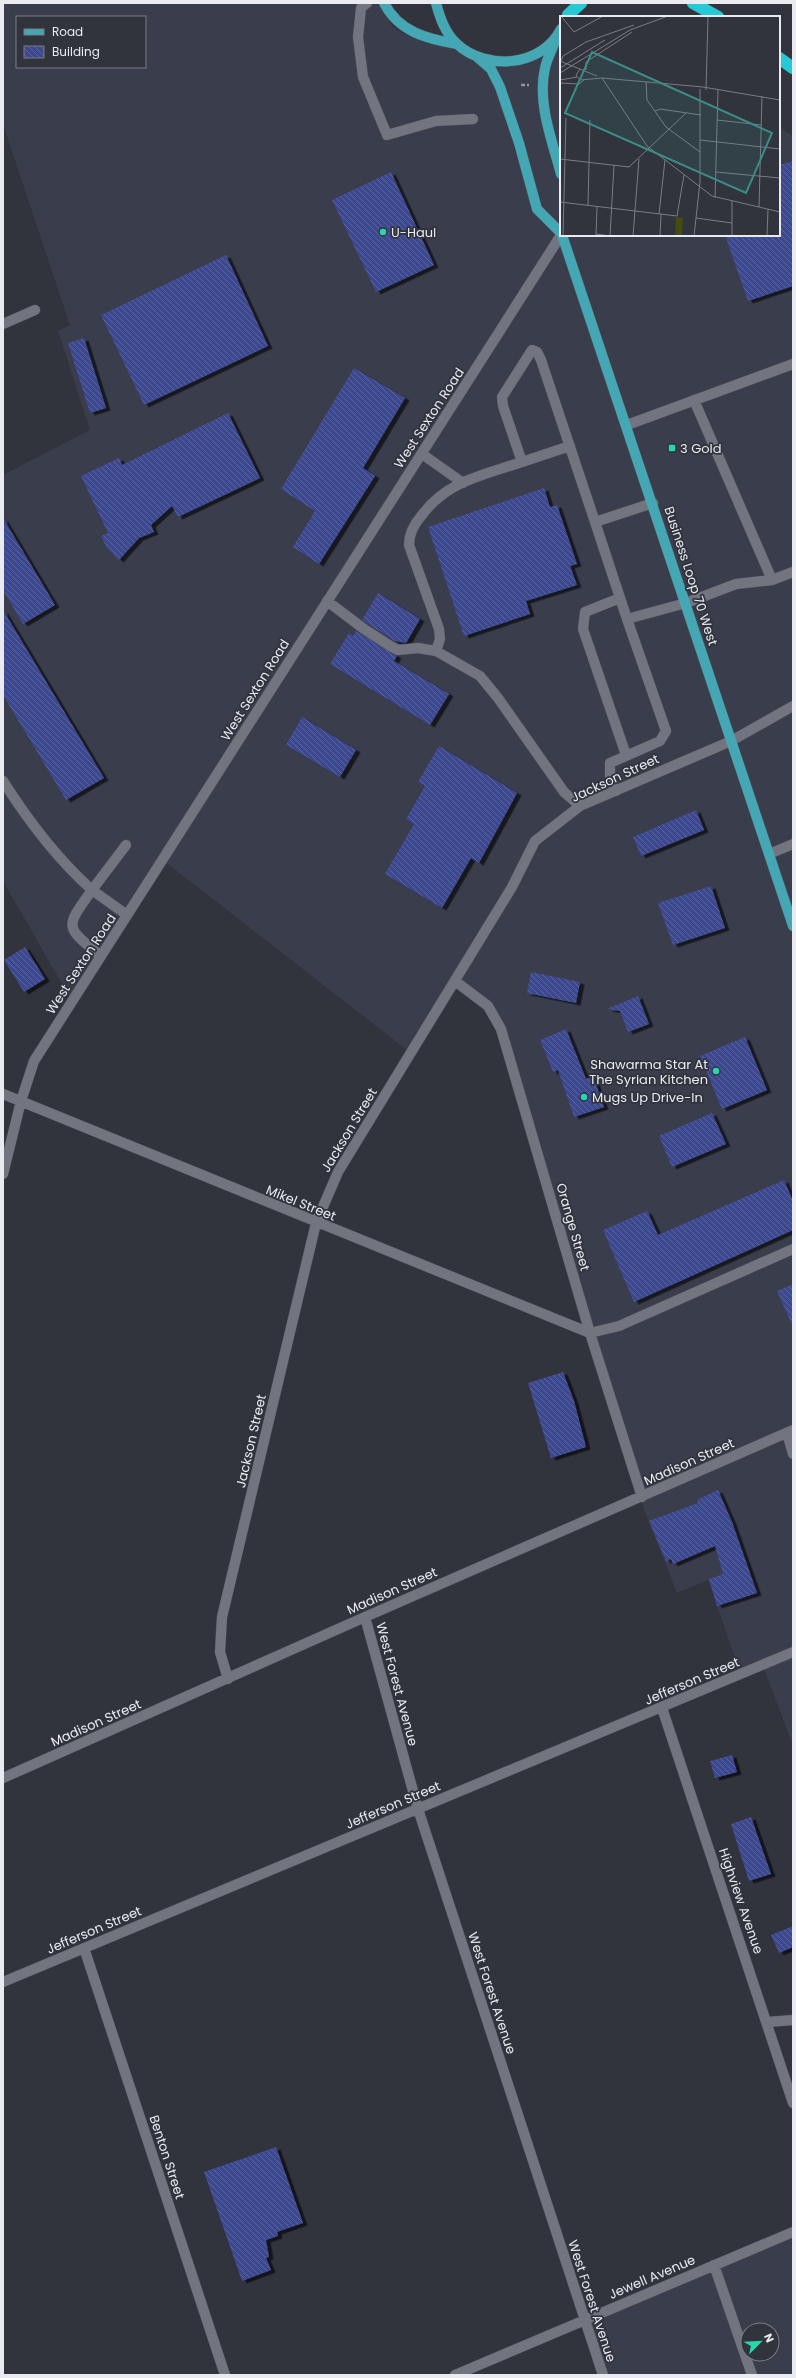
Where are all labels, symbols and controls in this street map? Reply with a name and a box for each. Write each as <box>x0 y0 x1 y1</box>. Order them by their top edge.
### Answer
legend <box>16 16 146 68</box>
inset map <box>560 16 780 236</box>
text: Road <box>52 23 83 40</box>
text: Building <box>52 43 100 60</box>
place label: U-Haul <box>391 223 436 242</box>
marker: U-Haul <box>378 227 388 237</box>
street label: West Sexton Road <box>389 364 469 472</box>
place label: 3 Gold <box>680 439 722 458</box>
marker: 3 Gold <box>667 443 677 453</box>
street label: Business Loop 70 West <box>660 504 723 648</box>
street label: West Sexton Road <box>216 636 294 744</box>
street label: Jackson Street <box>568 749 662 807</box>
street label: West Sexton Road <box>41 910 121 1018</box>
place label: Shawarma Star At The Syrian Kitchen <box>589 1055 708 1089</box>
marker: Shawarma Star At The Syrian Kitchen <box>711 1066 721 1076</box>
street label: Jackson Street <box>316 1084 382 1176</box>
place label: Mugs Up Drive-In <box>592 1088 703 1107</box>
marker: Mugs Up Drive-In <box>579 1092 589 1102</box>
street label: Mikel Street <box>263 1180 339 1226</box>
street label: Orange Street <box>551 1181 595 1273</box>
street label: Jackson Street <box>231 1392 271 1490</box>
street label: Madison Street <box>641 1434 737 1490</box>
street label: Madison Street <box>344 1563 440 1619</box>
street label: West Forest Avenue <box>371 1620 423 1748</box>
street label: Jefferson Street <box>642 1652 743 1710</box>
street label: Madison Street <box>48 1695 144 1751</box>
street label: Jefferson Street <box>343 1776 444 1834</box>
street label: Highview Avenue <box>714 1846 768 1956</box>
street label: Jefferson Street <box>44 1901 145 1959</box>
street label: West Forest Avenue <box>463 1930 521 2056</box>
street label: Benton Street <box>144 2113 190 2202</box>
street label: West Forest Avenue <box>563 2238 621 2364</box>
street label: Jewell Avenue <box>606 2250 698 2304</box>
north arrow <box>740 2322 780 2362</box>
text: N <box>760 2331 778 2345</box>

